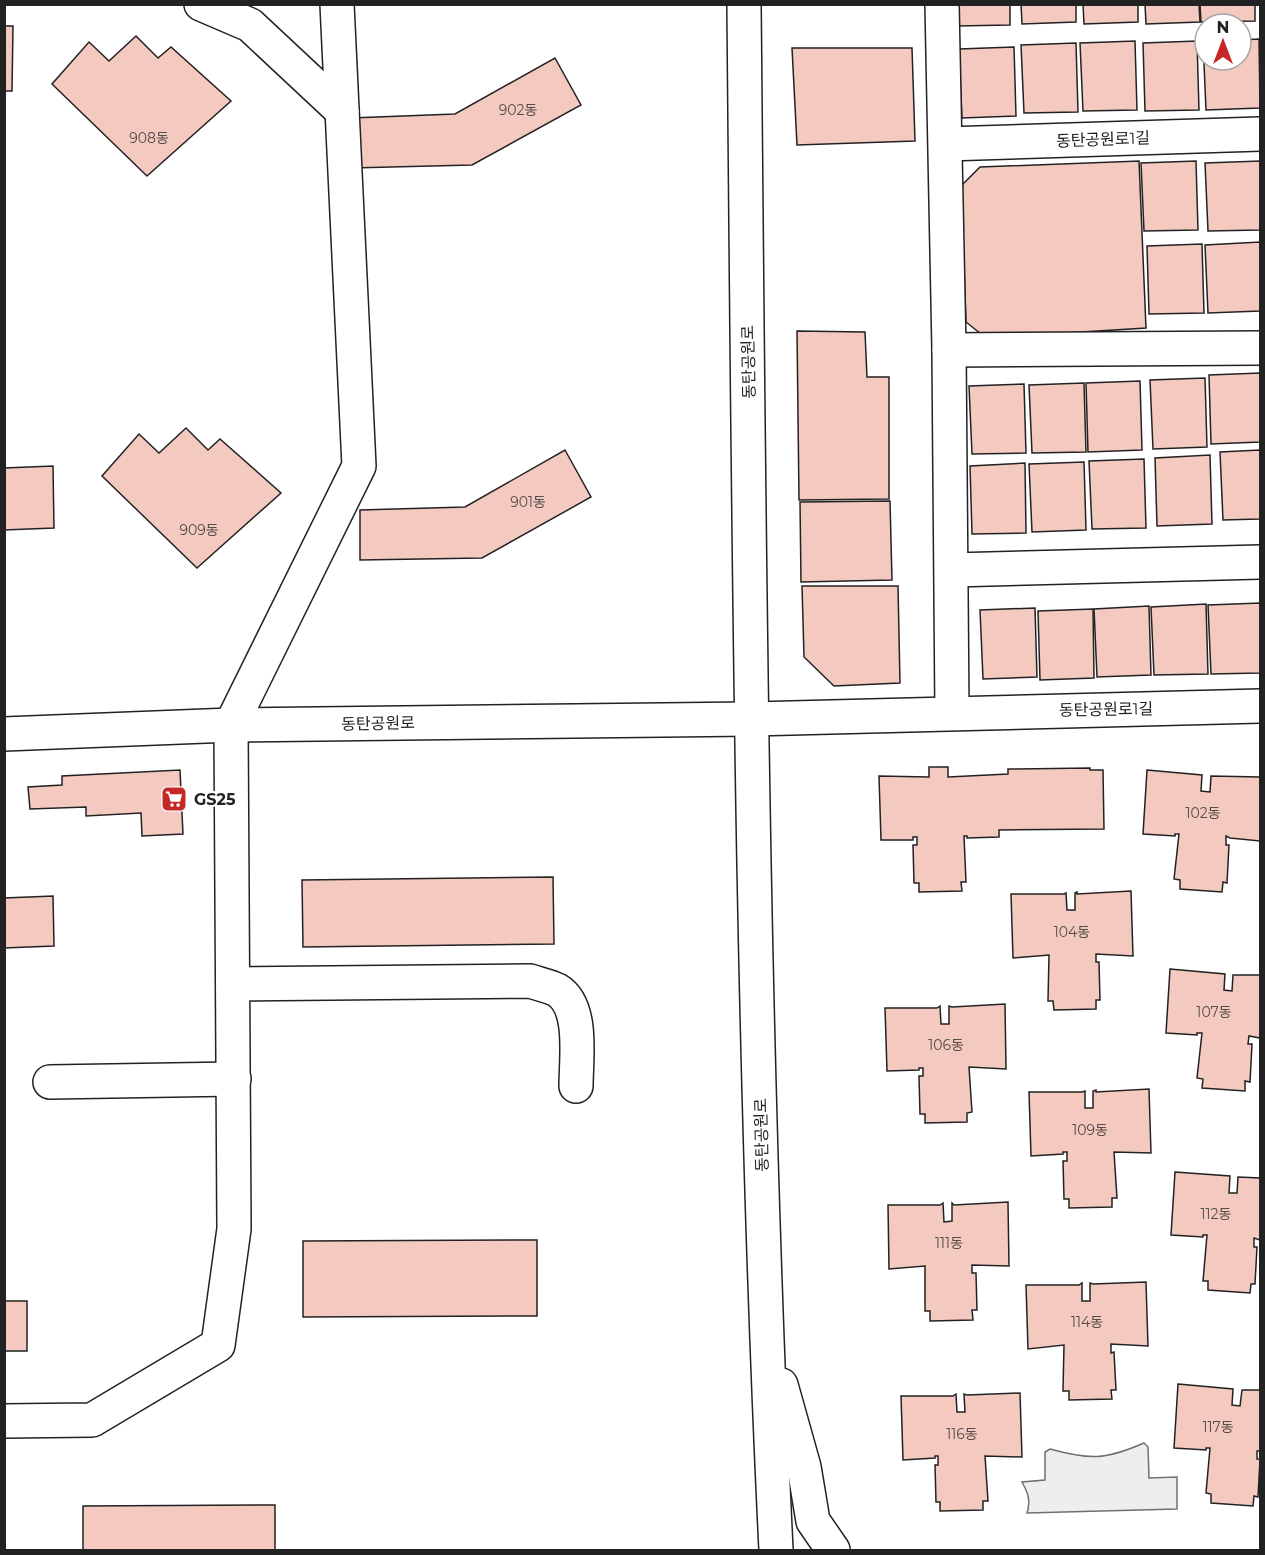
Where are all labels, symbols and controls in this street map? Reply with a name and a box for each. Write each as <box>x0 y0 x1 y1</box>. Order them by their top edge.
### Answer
north arrow <box>1193 12 1253 72</box>
text: N <box>1217 18 1229 37</box>
house number: 902동 <box>499 101 537 119</box>
street label: 동탄공원로1길 <box>1056 128 1150 151</box>
house number: 908동 <box>129 129 169 147</box>
street label: 동탄공원로 <box>738 325 759 399</box>
house number: 901동 <box>510 493 546 511</box>
house number: 909동 <box>179 521 219 539</box>
street label: 동탄공원로1길 <box>1059 699 1153 720</box>
street label: 동탄공원로 <box>341 713 415 734</box>
supermarket icon: GS25 <box>159 784 189 814</box>
place label: GS25 <box>194 790 236 809</box>
house number: 102동 <box>1185 804 1221 822</box>
house number: 104동 <box>1054 923 1090 941</box>
house number: 107동 <box>1196 1003 1232 1021</box>
house number: 106동 <box>928 1036 964 1054</box>
street label: 동탄공원로 <box>751 1098 772 1172</box>
house number: 109동 <box>1072 1121 1108 1139</box>
house number: 112동 <box>1201 1205 1232 1223</box>
house number: 111동 <box>935 1234 963 1252</box>
house number: 114동 <box>1071 1313 1103 1331</box>
house number: 117동 <box>1202 1418 1234 1436</box>
house number: 116동 <box>946 1425 978 1443</box>

